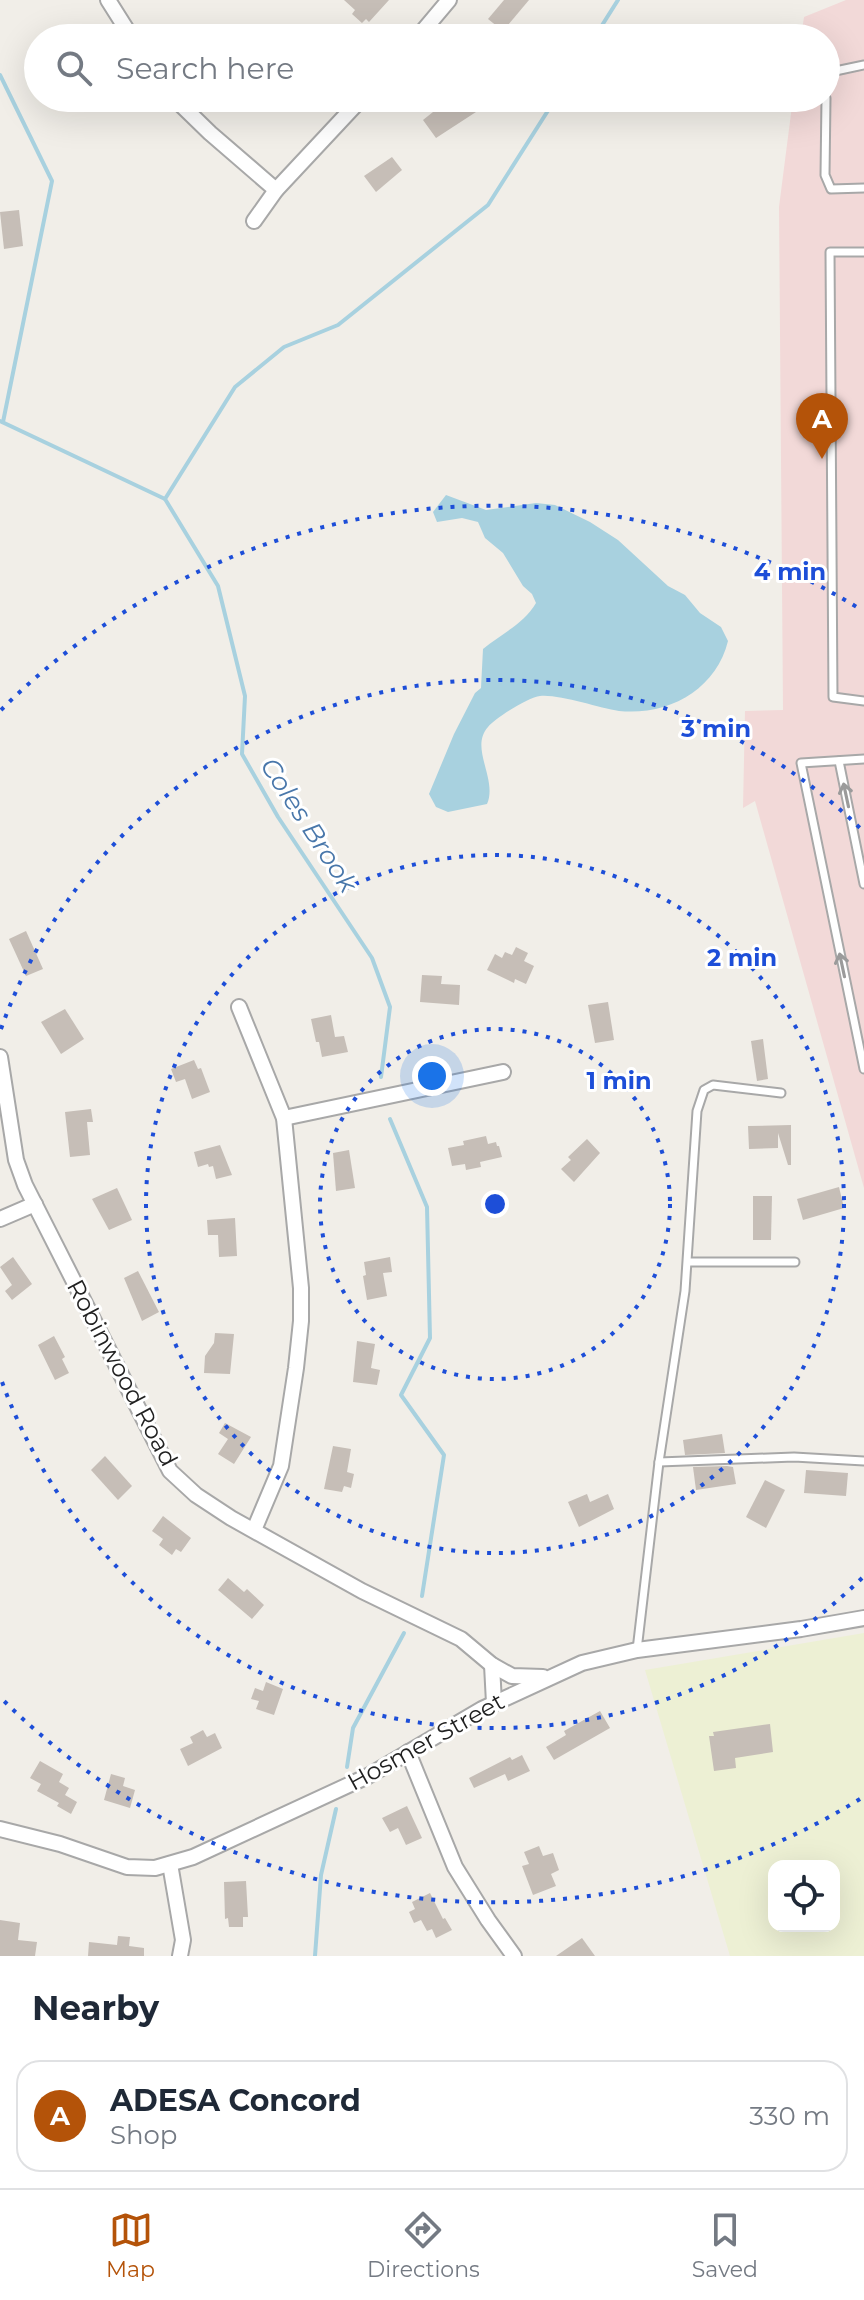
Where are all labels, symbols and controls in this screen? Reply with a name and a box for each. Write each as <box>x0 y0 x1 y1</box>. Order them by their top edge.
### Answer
search box <box>24 24 840 112</box>
icon: search <box>52 46 96 90</box>
text: Search here <box>116 50 294 87</box>
pin: A <box>796 393 848 459</box>
text: 4 min <box>754 557 826 586</box>
text: 3 min <box>680 714 751 743</box>
water label: Coles Brook <box>254 752 365 900</box>
one-way arrow <box>838 783 853 808</box>
text: 2 min <box>707 943 777 972</box>
one-way arrow <box>834 953 849 979</box>
your location <box>412 1056 452 1096</box>
text: 1 min <box>586 1066 652 1095</box>
centre of rings <box>481 1190 509 1218</box>
street label: Robinwood Road <box>61 1274 184 1471</box>
street label: Hosmer Street <box>342 1686 509 1797</box>
map controls <box>768 1860 840 1932</box>
button: locate <box>768 1860 840 1932</box>
text: Nearby <box>32 1987 159 2029</box>
text: ADESA Concord <box>110 2082 361 2119</box>
text: A <box>50 2100 70 2132</box>
text: 330 m <box>749 2100 830 2132</box>
text: Shop <box>110 2119 178 2151</box>
tab: Map <box>106 2208 155 2283</box>
tab: Directions <box>367 2208 480 2283</box>
tab: Saved <box>692 2208 758 2283</box>

